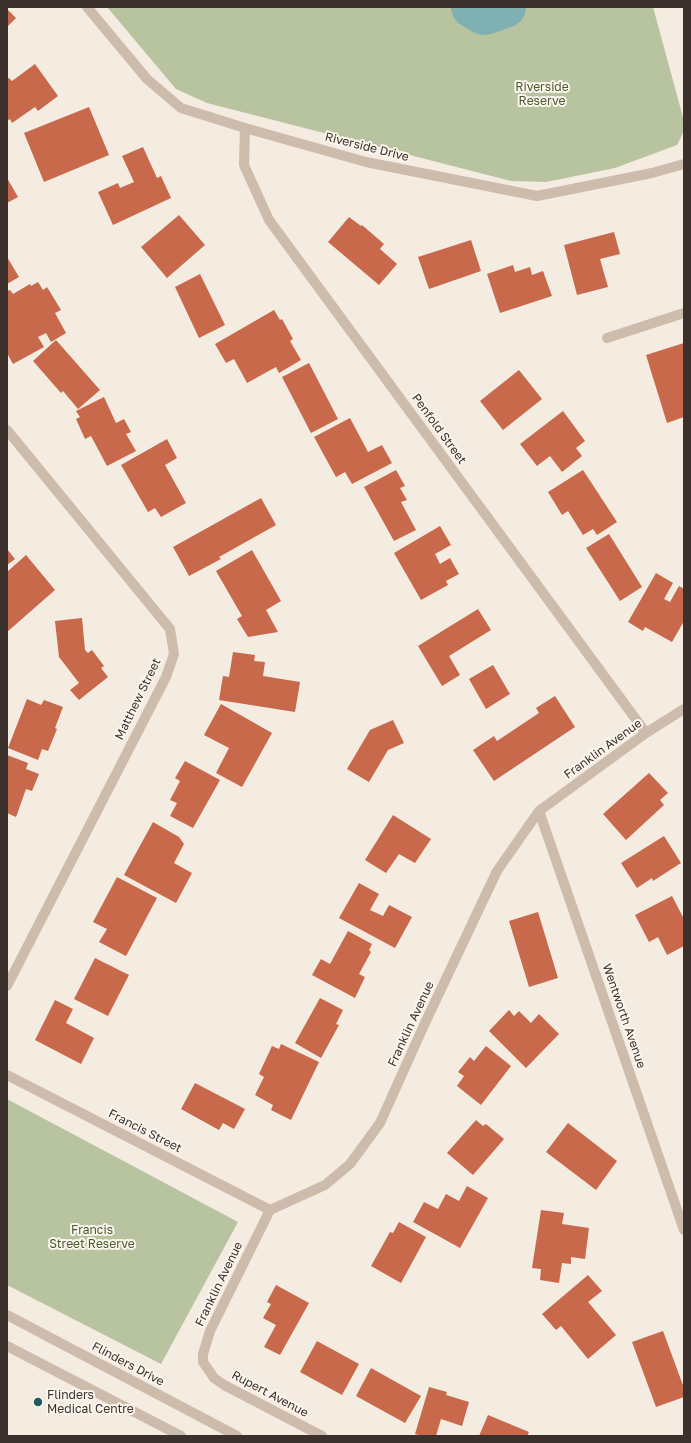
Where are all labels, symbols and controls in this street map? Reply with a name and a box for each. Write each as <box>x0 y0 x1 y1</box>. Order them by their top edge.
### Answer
park label: Riverside Reserve <box>515 80 569 108</box>
street label: Riverside Drive <box>323 130 411 164</box>
street label: Penfold Street <box>409 391 469 467</box>
street label: Matthew Street <box>112 656 164 742</box>
street label: Franklin Avenue <box>561 716 645 782</box>
street label: Wentworth Avenue <box>599 962 649 1070</box>
street label: Franklin Avenue <box>385 979 437 1069</box>
street label: Francis Street <box>106 1106 184 1156</box>
park label: Francis Street Reserve <box>49 1223 135 1251</box>
street label: Franklin Avenue <box>192 1239 246 1329</box>
street label: Flinders Drive <box>89 1339 167 1389</box>
street label: Rupert Avenue <box>229 1368 311 1420</box>
place label: Flinders Medical Centre <box>47 1388 134 1416</box>
marker: Flinders Medical Centre <box>32 1396 44 1408</box>

